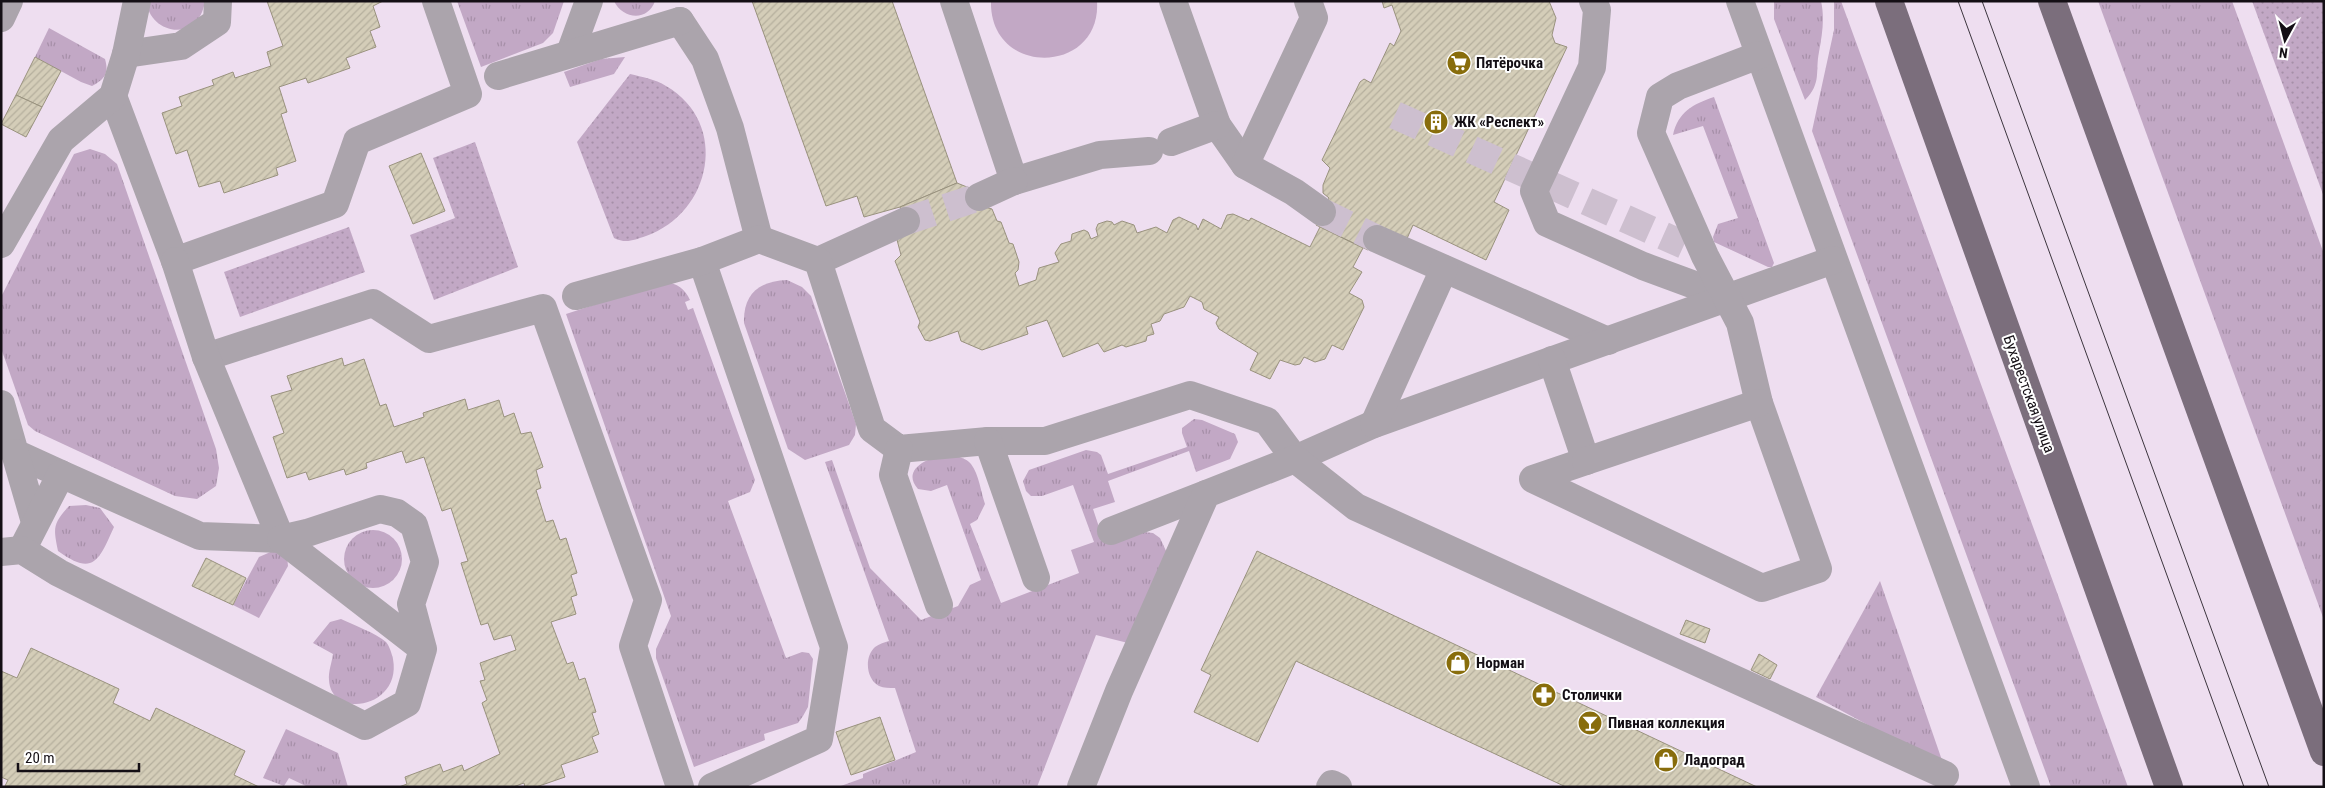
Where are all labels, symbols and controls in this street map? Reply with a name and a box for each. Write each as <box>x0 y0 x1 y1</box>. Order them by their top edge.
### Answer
north arrow <box>2260 15 2310 65</box>
text: N <box>2278 44 2289 61</box>
supermarket icon: Пятёрочка <box>1446 50 1472 76</box>
place label: Пятёрочка <box>1476 54 1543 72</box>
building icon: ЖК «Респект» <box>1423 109 1449 135</box>
place label: ЖК «Респект» <box>1454 113 1544 131</box>
street label: Бухарестская улица <box>1999 333 2059 455</box>
shop icon: Норман <box>1445 650 1471 676</box>
place label: Норман <box>1476 654 1525 672</box>
pharmacy icon: Столички <box>1531 682 1557 708</box>
place label: Столички <box>1562 686 1622 704</box>
bar icon: Пивная коллекция <box>1577 710 1603 736</box>
place label: Пивная коллекция <box>1608 714 1725 732</box>
scale bar <box>18 740 139 772</box>
shop icon: Ладоград <box>1653 747 1679 773</box>
text: 20 m <box>25 749 55 767</box>
place label: Ладоград <box>1684 751 1745 769</box>

